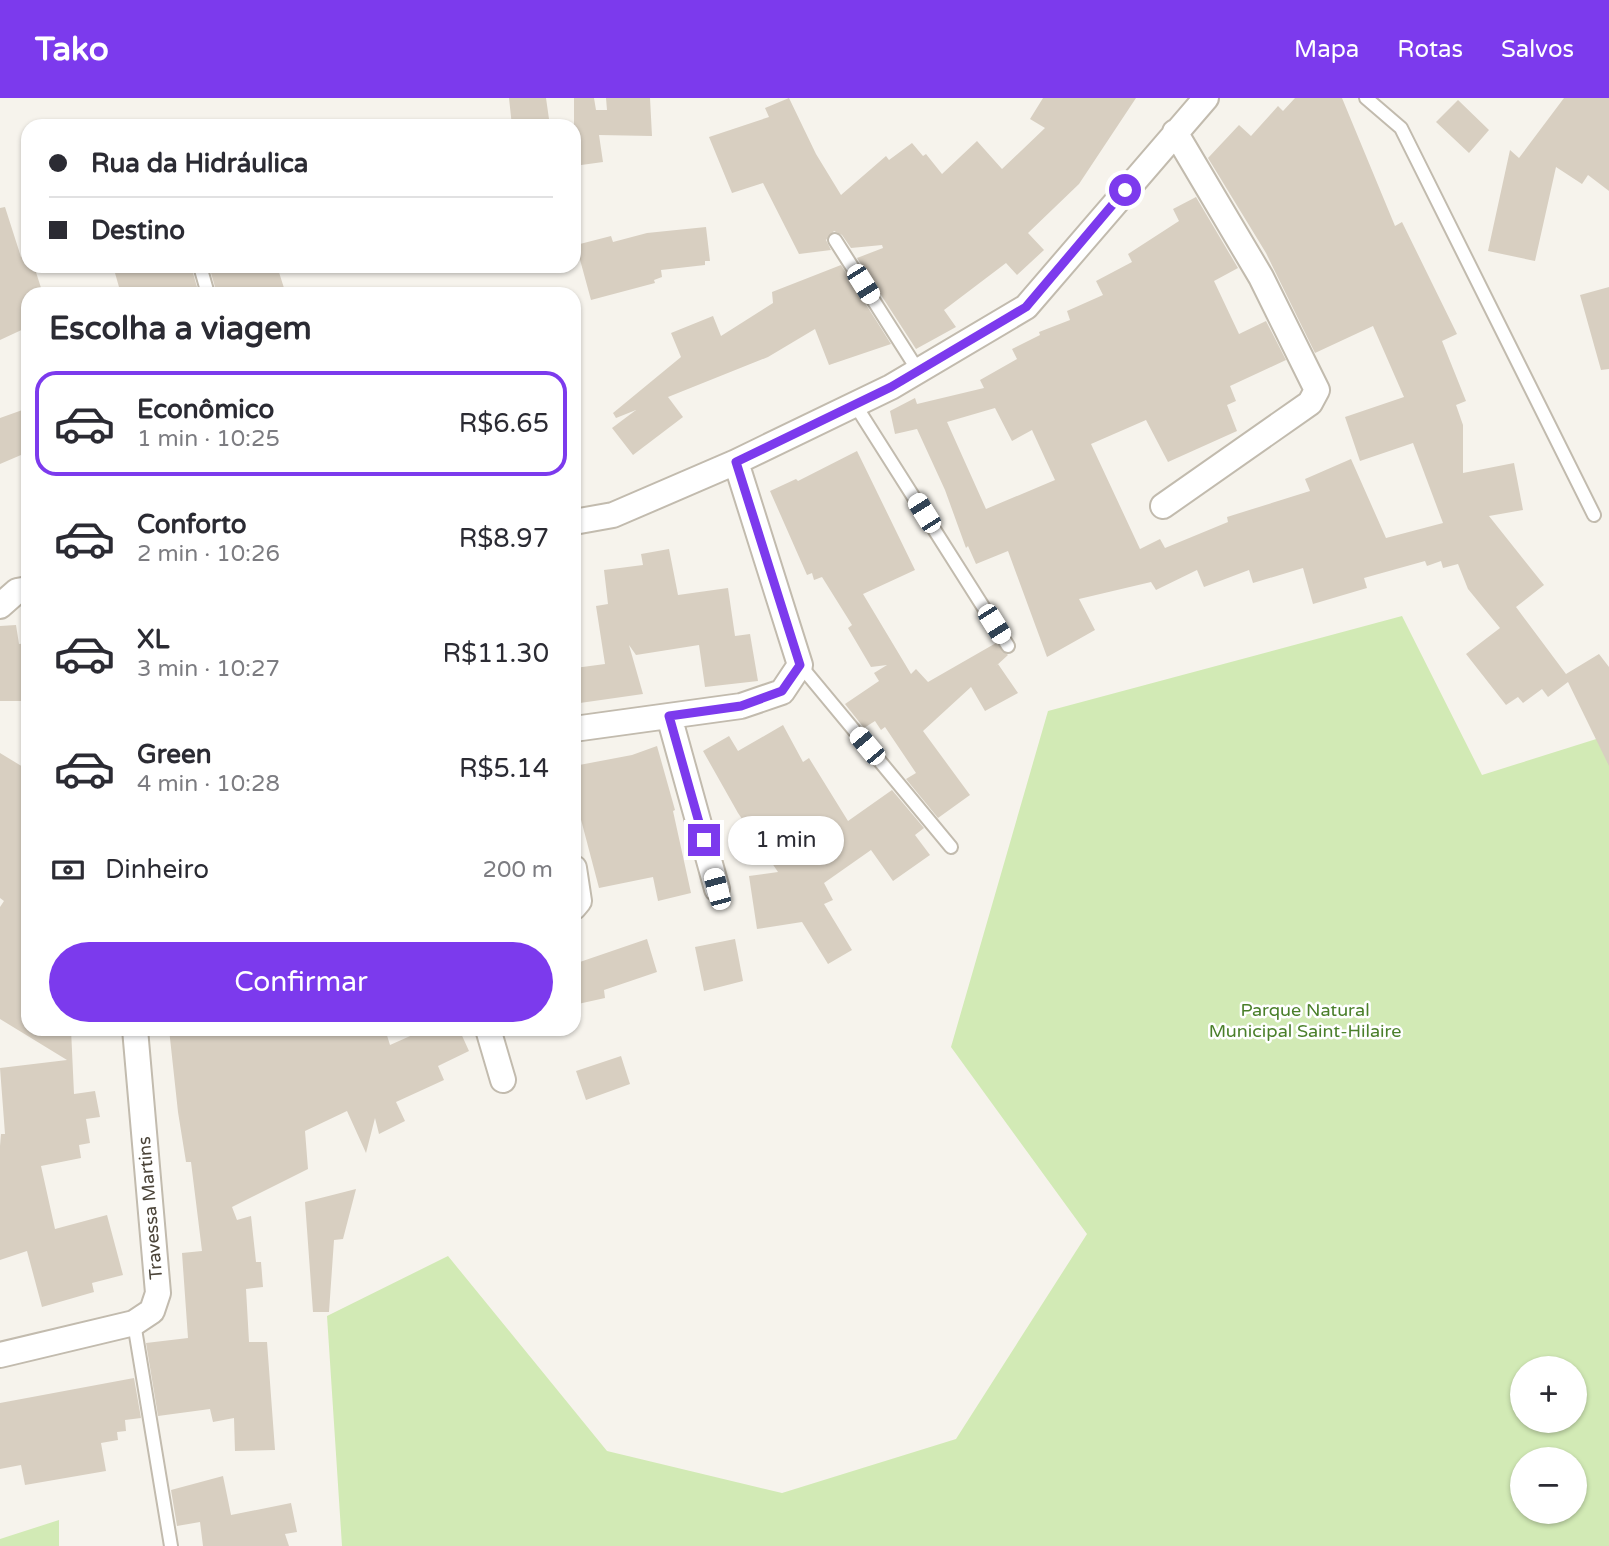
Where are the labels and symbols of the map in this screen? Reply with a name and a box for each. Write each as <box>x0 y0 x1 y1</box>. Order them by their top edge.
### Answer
route start <box>1109 174 1141 206</box>
car <box>843 261 884 307</box>
car <box>904 490 945 536</box>
car <box>974 601 1015 647</box>
car <box>846 723 889 769</box>
callout: 1 min <box>728 816 844 864</box>
route end <box>688 824 720 856</box>
car <box>702 866 733 912</box>
park label: Parque Natural Municipal Saint-Hilaire <box>1209 999 1401 1042</box>
street label: Travessa Martins <box>133 1135 167 1281</box>

